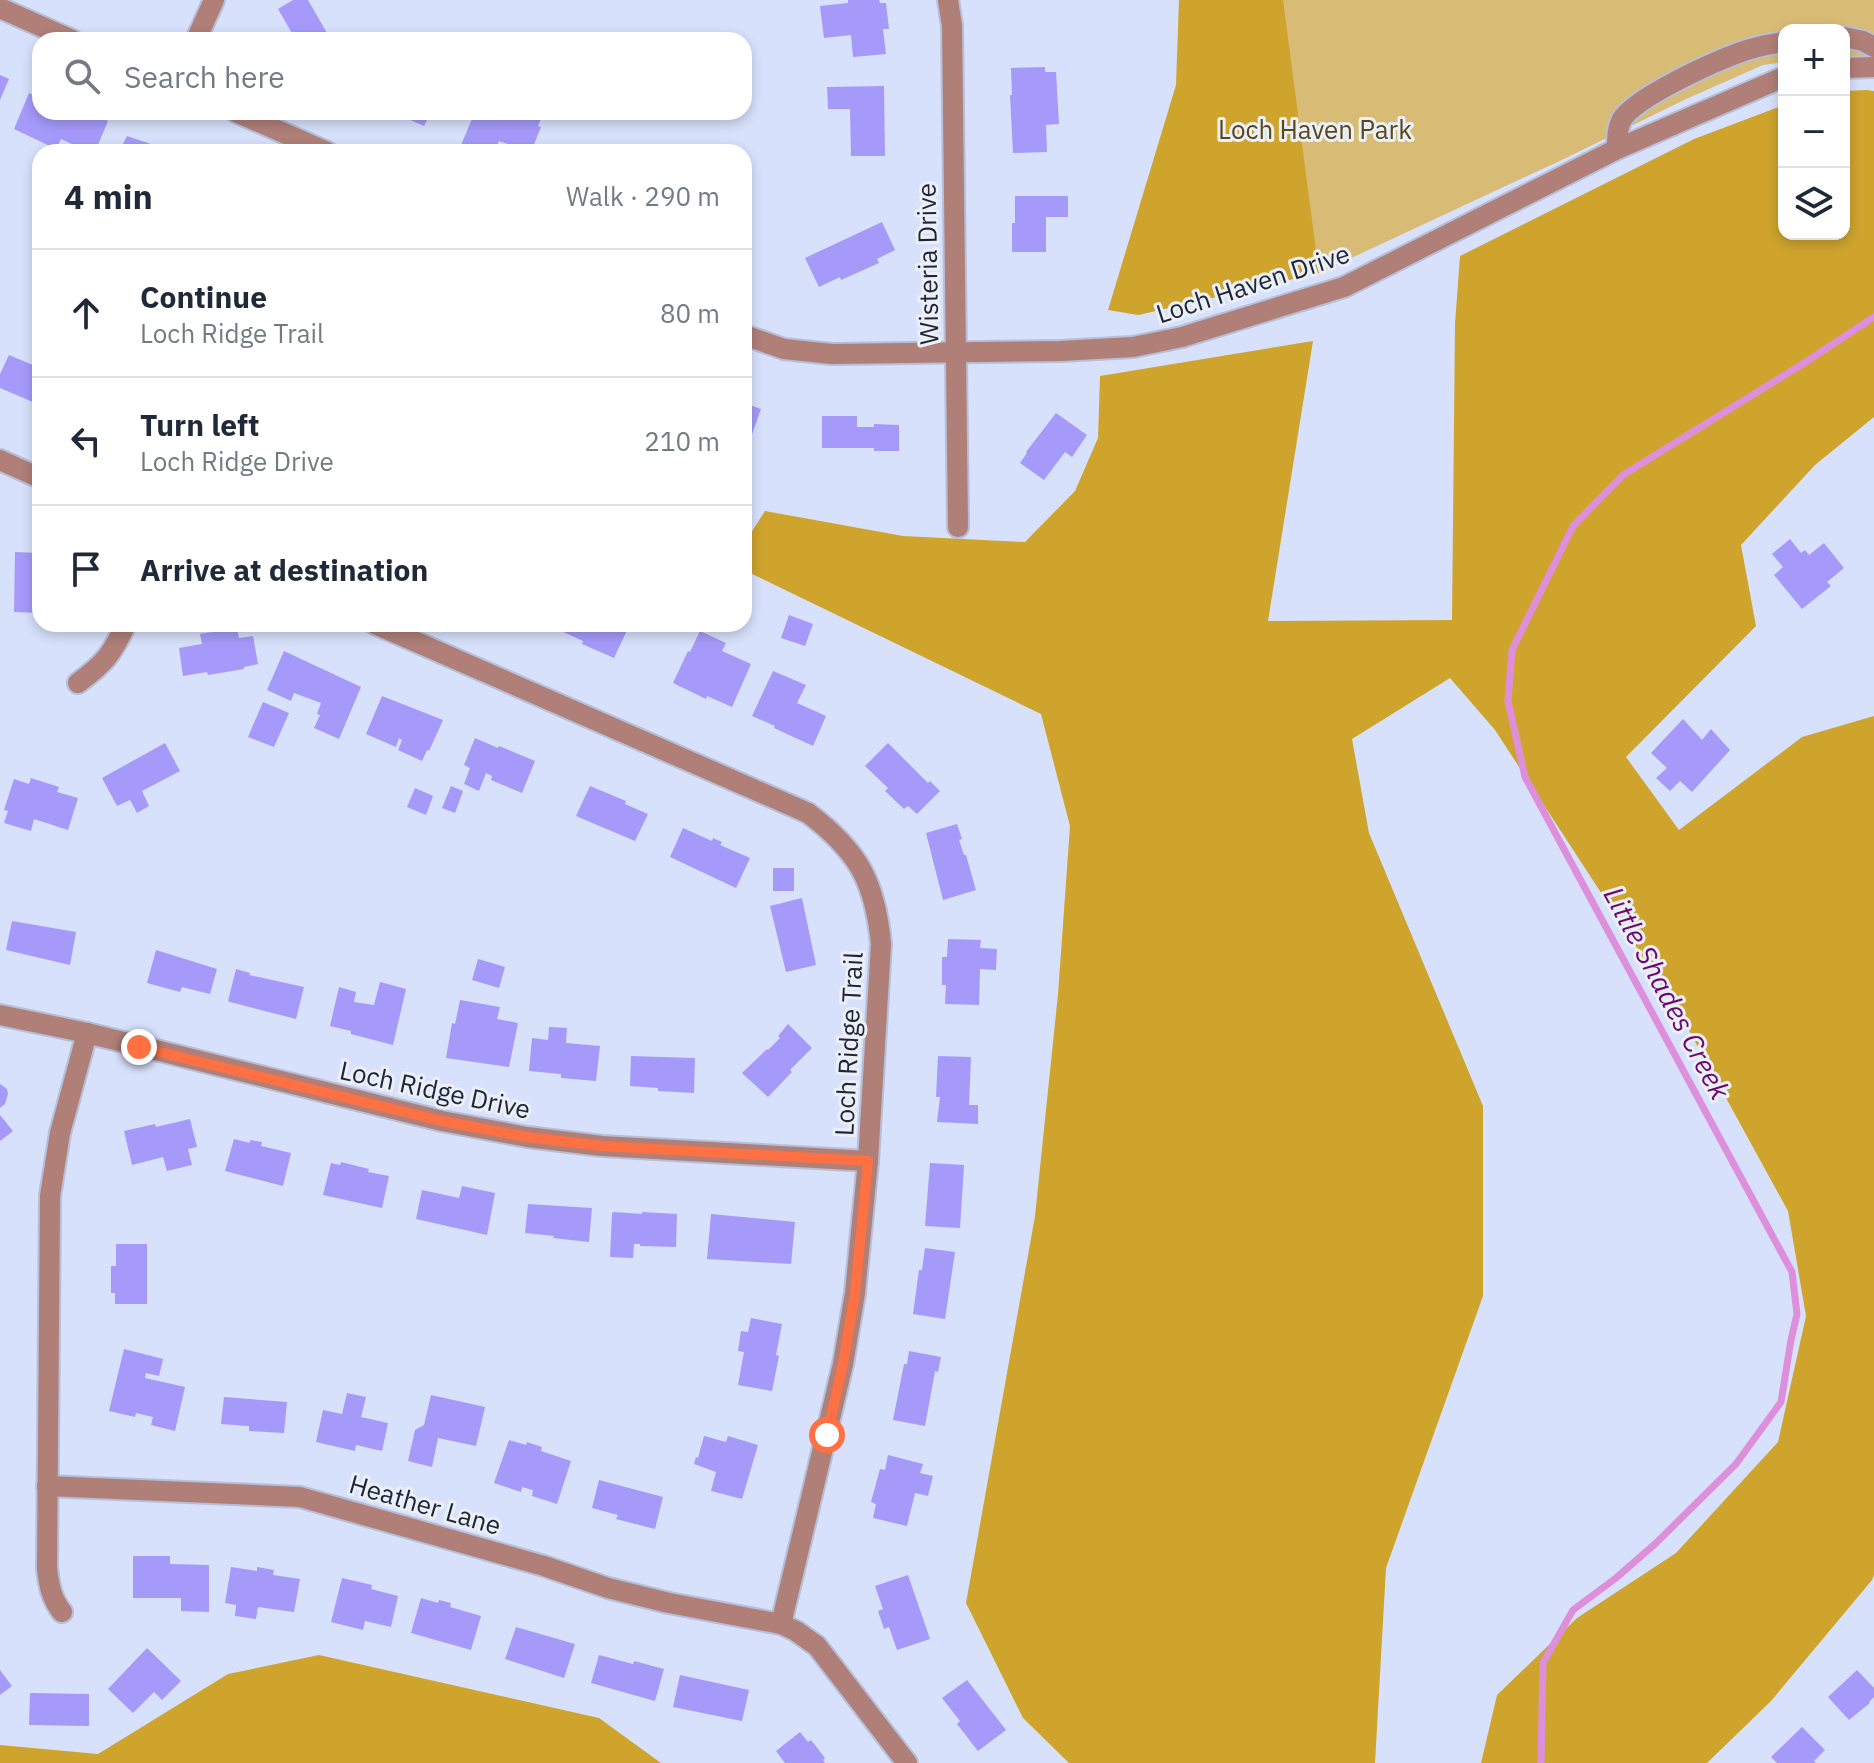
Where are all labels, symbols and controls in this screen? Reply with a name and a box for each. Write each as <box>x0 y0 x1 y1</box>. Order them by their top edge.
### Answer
map controls <box>1778 24 1850 240</box>
button: + <box>1778 24 1850 96</box>
search box <box>32 32 752 120</box>
icon: search <box>60 54 104 98</box>
text: Search here <box>124 57 285 96</box>
button: − <box>1778 96 1850 168</box>
park label: Loch Haven Park <box>1218 112 1412 146</box>
button: layers <box>1778 168 1850 240</box>
text: 4 min <box>64 174 153 218</box>
text: Walk · 290 m <box>566 179 720 213</box>
street label: Wisteria Drive <box>909 183 945 345</box>
street label: Loch Haven Drive <box>1152 236 1354 330</box>
text: Continue <box>140 277 267 316</box>
icon: ahead <box>64 291 108 335</box>
text: 80 m <box>660 296 720 330</box>
text: Loch Ridge Trail <box>140 316 324 350</box>
text: Turn left <box>140 405 259 444</box>
icon: left <box>64 419 108 463</box>
text: 210 m <box>644 424 720 458</box>
text: Loch Ridge Drive <box>140 444 334 478</box>
icon: arrive <box>64 547 108 591</box>
text: Arrive at destination <box>140 550 428 589</box>
water label: Little Shades Creek <box>1596 880 1739 1106</box>
street label: Loch Ridge Trail <box>826 951 870 1137</box>
route end <box>121 1029 157 1065</box>
street label: Loch Ridge Drive <box>337 1052 534 1126</box>
route start <box>809 1417 845 1453</box>
street label: Heather Lane <box>345 1466 505 1542</box>

